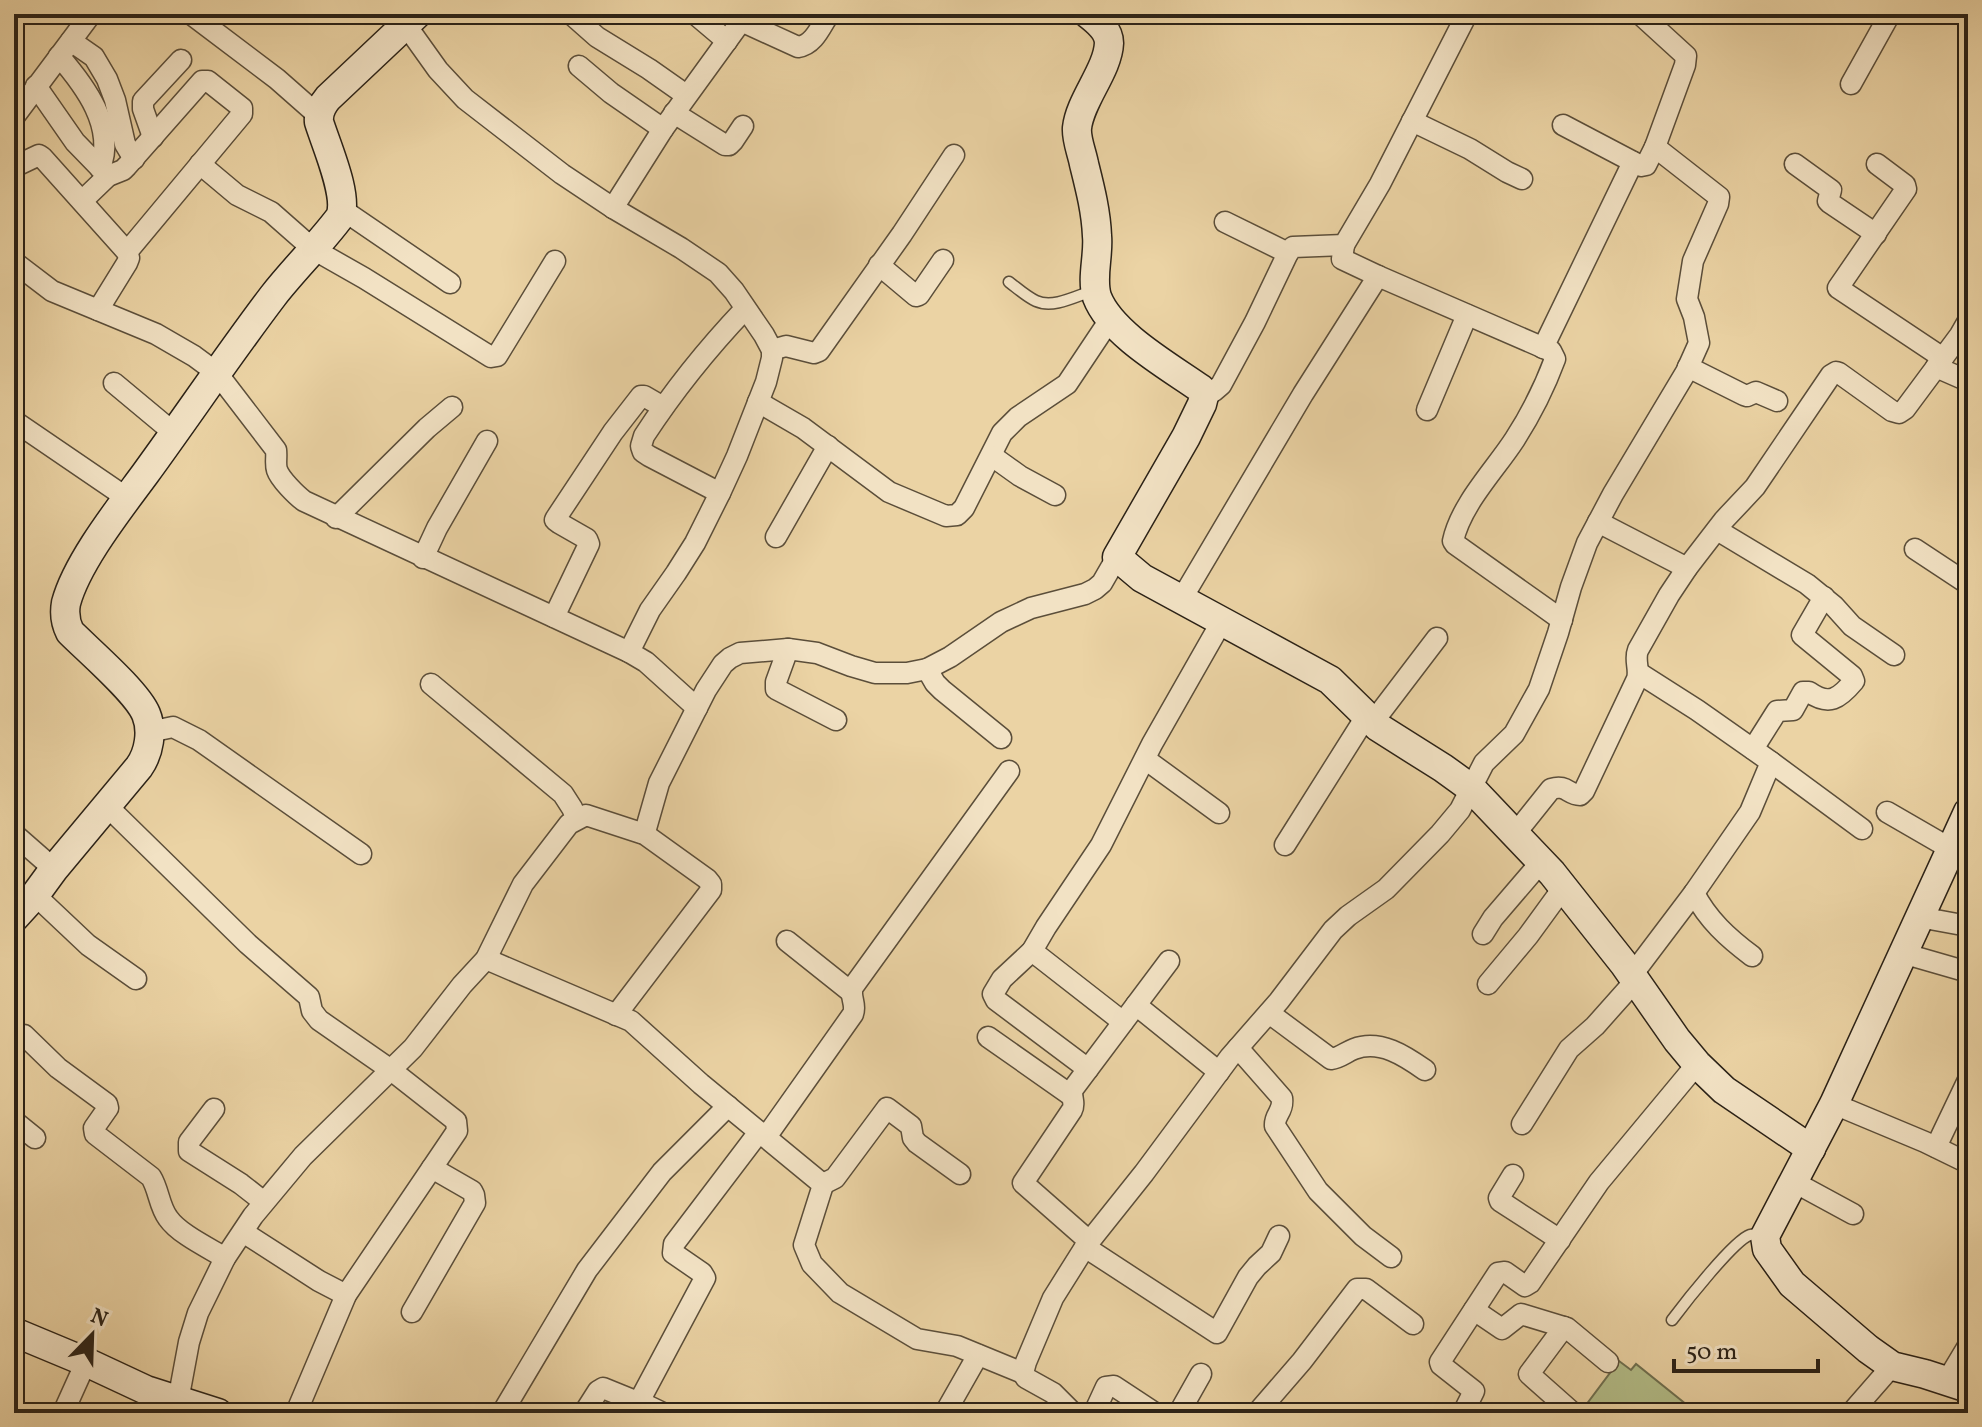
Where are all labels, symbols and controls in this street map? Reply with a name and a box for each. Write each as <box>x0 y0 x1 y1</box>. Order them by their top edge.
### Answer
north arrow <box>52 1295 132 1375</box>
text: N <box>85 1302 112 1336</box>
scale bar <box>1674 1323 1818 1373</box>
text: 50 m <box>1686 1336 1738 1370</box>

